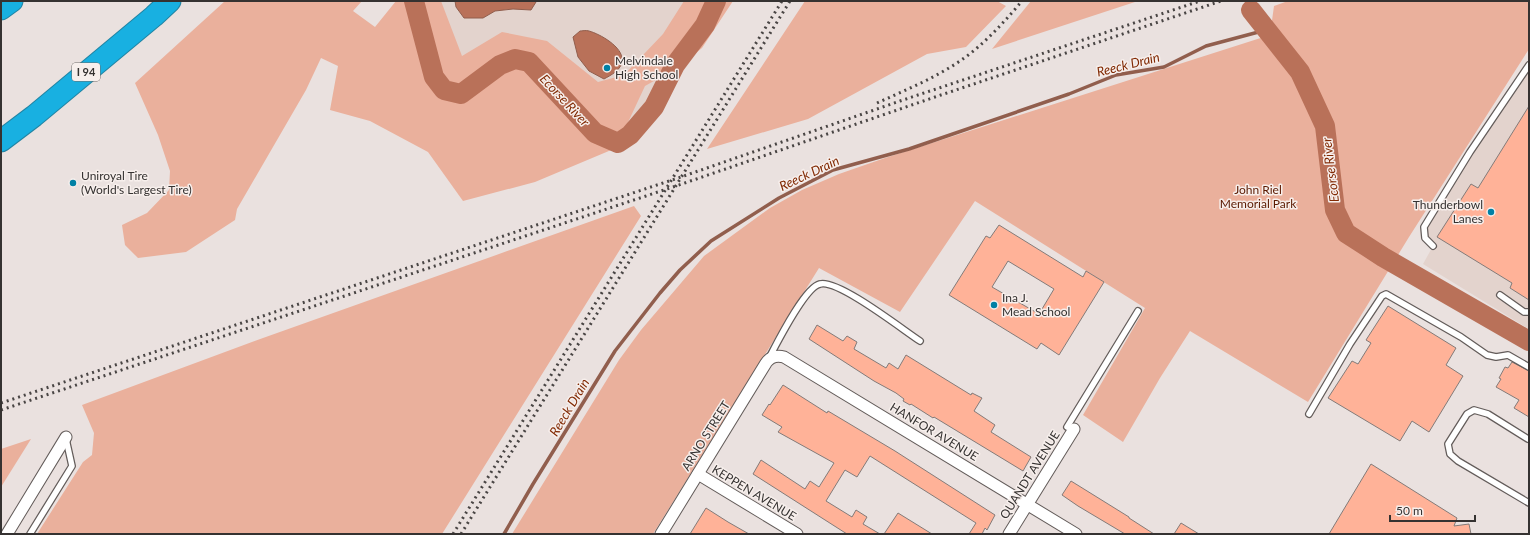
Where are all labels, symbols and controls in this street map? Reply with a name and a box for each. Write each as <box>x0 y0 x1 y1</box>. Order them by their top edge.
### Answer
water label: Reeck Drain <box>1095 48 1161 80</box>
place label: Melvindale High School <box>615 53 678 82</box>
road number: I 94 <box>72 63 100 81</box>
marker: Melvindale High School <box>602 63 612 73</box>
water label: Ecorse River <box>537 71 593 130</box>
water label: Ecorse River <box>1318 136 1342 203</box>
water label: Reeck Drain <box>776 152 842 194</box>
place label: Uniroyal Tire (World's Largest Tire) <box>81 168 192 197</box>
marker: Uniroyal Tire (World's Largest Tire) <box>68 178 78 188</box>
park label: John Riel Memorial Park <box>1220 182 1297 211</box>
place label: Thunderbowl Lanes <box>1413 197 1483 226</box>
marker: Thunderbowl Lanes <box>1486 207 1496 217</box>
place label: Ina J. Mead School <box>1002 290 1070 319</box>
marker: Ina J. Mead School <box>989 300 999 310</box>
water label: Reeck Drain <box>546 375 592 439</box>
street label: ARNO STREET <box>678 398 733 473</box>
street label: HANFOR AVENUE <box>887 399 981 464</box>
street label: QUANDT AVENUE <box>996 428 1063 522</box>
street label: KEPPEN AVENUE <box>709 462 799 524</box>
scale bar <box>1390 497 1475 523</box>
text: 50 m <box>1396 503 1423 518</box>

